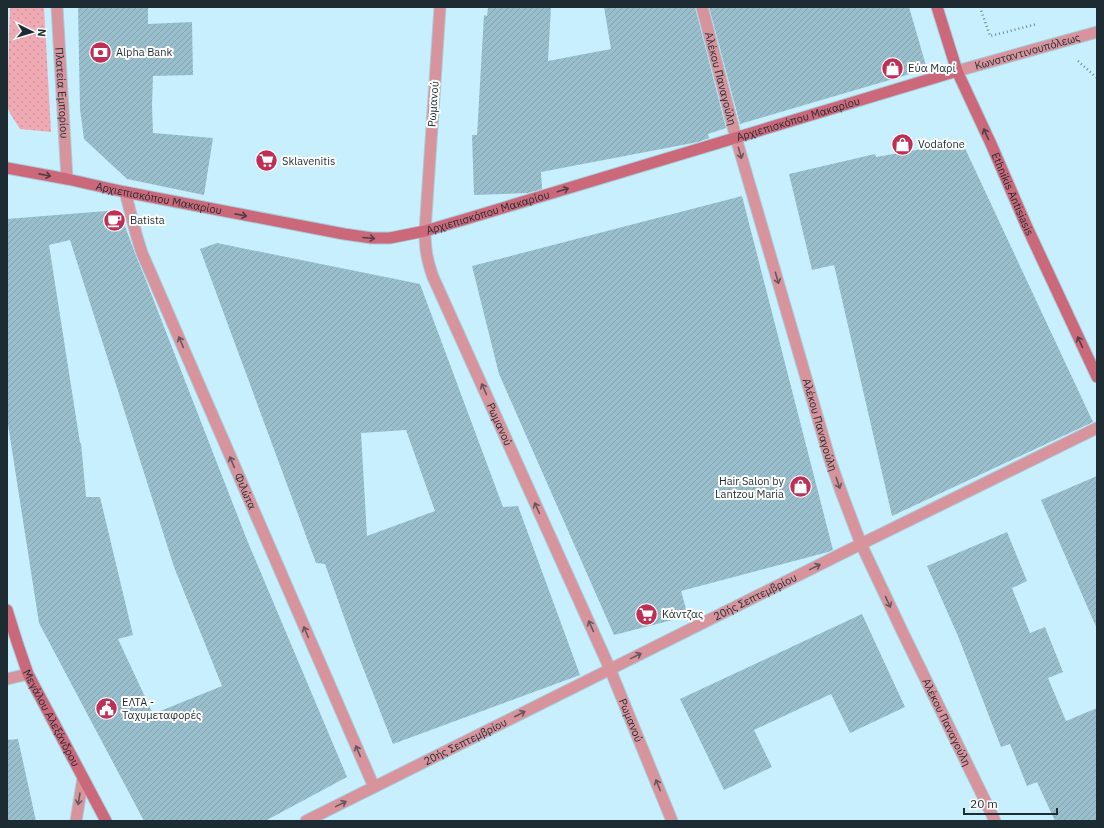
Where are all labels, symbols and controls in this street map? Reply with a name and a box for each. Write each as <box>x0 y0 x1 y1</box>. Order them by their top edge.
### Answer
north arrow <box>12 12 52 52</box>
text: N <box>35 28 49 37</box>
street label: Αλέκου Παναγούλη <box>702 30 739 127</box>
street label: Κωνσταντινουπόλεως <box>973 30 1082 73</box>
bank icon: Alpha Bank <box>87 39 113 65</box>
place label: Alpha Bank <box>116 45 172 59</box>
street label: Πλατεία Εμπορίου <box>52 47 72 139</box>
shop icon: Εύα Μαρί <box>879 55 905 81</box>
place label: Εύα Μαρί <box>908 61 956 75</box>
street label: Ρωμανού <box>424 81 442 127</box>
street label: Αρχιεπισκόπου Μακαρίου <box>735 94 862 144</box>
one-way arrow <box>982 128 989 140</box>
shop icon: Vodafone <box>890 131 916 157</box>
place label: Vodafone <box>918 137 965 151</box>
one-way arrow <box>737 146 744 159</box>
supermarket icon: Sklavenitis <box>254 148 280 174</box>
street label: Ethnikis Antisiasis <box>988 150 1037 238</box>
place label: Sklavenitis <box>282 154 335 168</box>
one-way arrow <box>38 172 51 180</box>
street label: Αρχιεπισκόπου Μακαρίου <box>95 179 223 217</box>
one-way arrow <box>556 186 569 193</box>
street label: Αρχιεπισκόπου Μακαρίου <box>424 187 551 237</box>
cafe icon: Batista <box>102 207 128 233</box>
one-way arrow <box>234 212 247 220</box>
place label: Batista <box>130 213 165 227</box>
one-way arrow <box>362 234 375 241</box>
one-way arrow <box>774 271 781 284</box>
one-way arrow <box>1076 336 1083 348</box>
one-way arrow <box>176 337 184 349</box>
street label: Αλέκου Παναγούλη <box>799 377 840 473</box>
one-way arrow <box>480 384 487 396</box>
street label: Ρωμανού <box>484 400 515 448</box>
one-way arrow <box>228 456 236 468</box>
street label: Φιλώτα <box>231 471 260 512</box>
place label: Hair Salon by Lantzou Maria <box>715 474 785 501</box>
shop icon: Hair Salon by Lantzou Maria <box>787 474 813 500</box>
one-way arrow <box>835 476 842 489</box>
one-way arrow <box>533 502 541 514</box>
one-way arrow <box>809 563 821 570</box>
street label: 20ής Σεπτεμβρίου <box>711 570 799 623</box>
one-way arrow <box>885 596 892 608</box>
supermarket icon: Κάντζας <box>634 601 660 627</box>
place label: Κάντζας <box>662 607 703 621</box>
one-way arrow <box>587 621 594 633</box>
one-way arrow <box>302 627 310 639</box>
one-way arrow <box>630 652 642 659</box>
street label: Μεγάλου Αλεξάνδρου <box>20 667 83 769</box>
street label: Αλέκου Παναγούλη <box>919 676 974 768</box>
public building icon: ΕΛΤΑ - Ταχυμεταφορές <box>94 695 120 721</box>
place label: ΕΛΤΑ - Ταχυμεταφορές <box>122 695 201 722</box>
street label: Ρωμανού <box>616 696 646 744</box>
one-way arrow <box>513 710 525 717</box>
street label: 20ής Σεπτεμβρίου <box>421 715 509 768</box>
one-way arrow <box>354 746 361 758</box>
one-way arrow <box>653 779 661 791</box>
scale bar <box>964 790 1057 816</box>
one-way arrow <box>75 793 83 806</box>
text: 20 m <box>970 796 998 811</box>
one-way arrow <box>334 799 346 807</box>

